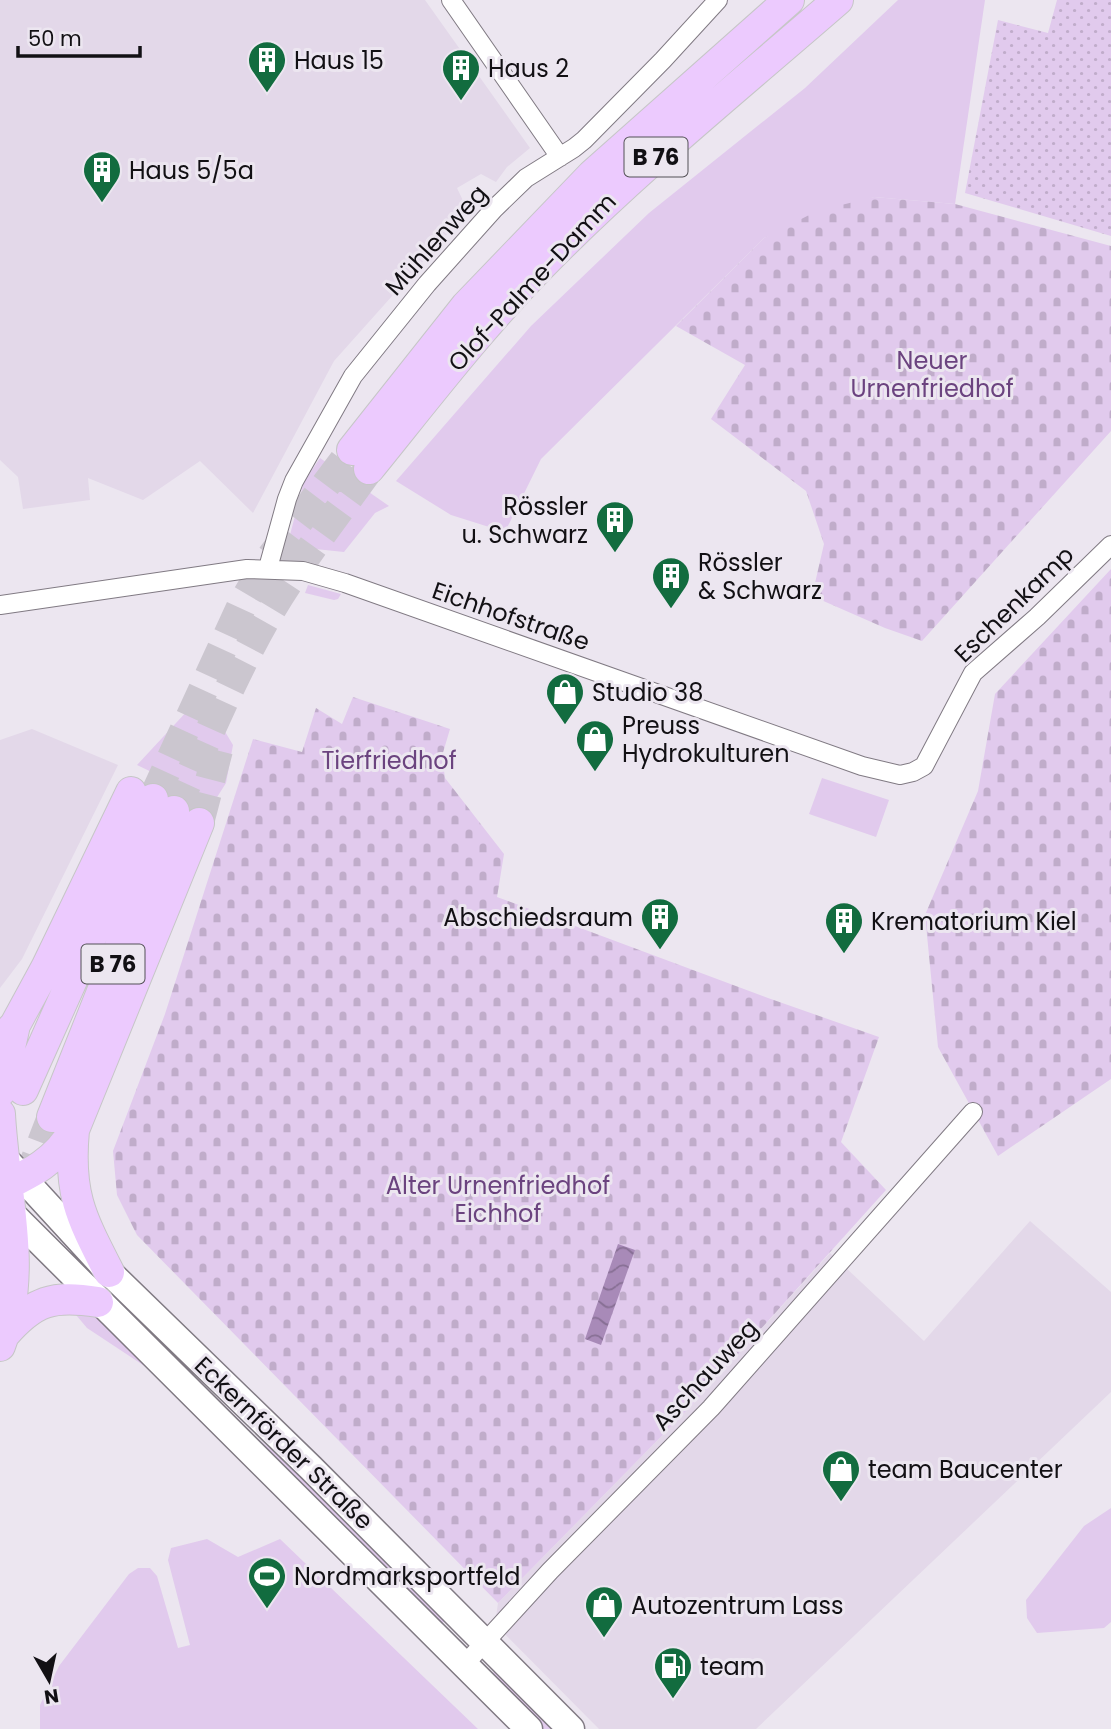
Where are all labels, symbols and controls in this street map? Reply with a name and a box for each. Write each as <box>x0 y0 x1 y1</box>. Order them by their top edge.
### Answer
scale bar <box>18 14 140 58</box>
text: 50 m <box>28 24 82 53</box>
building icon: Haus 15 <box>246 39 288 94</box>
place label: Haus 15 <box>294 44 384 77</box>
building icon: Haus 2 <box>440 47 482 102</box>
place label: Haus 2 <box>488 52 569 85</box>
road number: B 76 <box>624 138 688 176</box>
building icon: Haus 5/5a <box>81 149 123 204</box>
place label: Haus 5/5a <box>129 154 254 187</box>
street label: Mühlenweg <box>377 178 495 302</box>
street label: Olof-Palme-Damm <box>441 186 623 378</box>
park label: Neuer Urnenfriedhof <box>850 344 1014 405</box>
place label: Rössler u. Schwarz <box>461 490 588 551</box>
building icon: Rössler u. Schwarz <box>594 499 636 554</box>
street label: Eschenkamp <box>947 538 1081 670</box>
place label: Rössler & Schwarz <box>698 546 822 607</box>
building icon: Rössler & Schwarz <box>650 555 692 610</box>
street label: Eichhofstraße <box>428 574 594 658</box>
shop icon: Studio 38 <box>544 671 586 726</box>
place label: Studio 38 <box>592 676 703 709</box>
place label: Preuss Hydrokulturen <box>622 709 790 770</box>
shop icon: Preuss Hydrokulturen <box>574 718 616 773</box>
park label: Tierfriedhof <box>321 744 457 777</box>
building icon: Abschiedsraum <box>639 896 681 951</box>
building icon: Krematorium Kiel <box>823 900 865 955</box>
place label: Abschiedsraum <box>443 901 633 934</box>
place label: Krematorium Kiel <box>871 905 1077 938</box>
road number: B 76 <box>82 945 144 984</box>
park label: Alter Urnenfriedhof Eichhof <box>386 1169 610 1230</box>
street label: Aschauweg <box>645 1312 765 1438</box>
street label: Eckernförder Straße <box>188 1349 380 1537</box>
shop icon: team Baucenter <box>820 1448 862 1503</box>
place label: team Baucenter <box>868 1453 1063 1486</box>
sports icon: Nordmarksportfeld <box>246 1555 288 1610</box>
place label: Nordmarksportfeld <box>294 1560 520 1593</box>
shop icon: Autozentrum Lass <box>583 1584 625 1639</box>
place label: Autozentrum Lass <box>631 1589 844 1622</box>
north arrow <box>14 1645 84 1715</box>
fuel station icon: team <box>652 1645 694 1700</box>
place label: team <box>700 1650 765 1683</box>
text: N <box>42 1682 61 1711</box>

